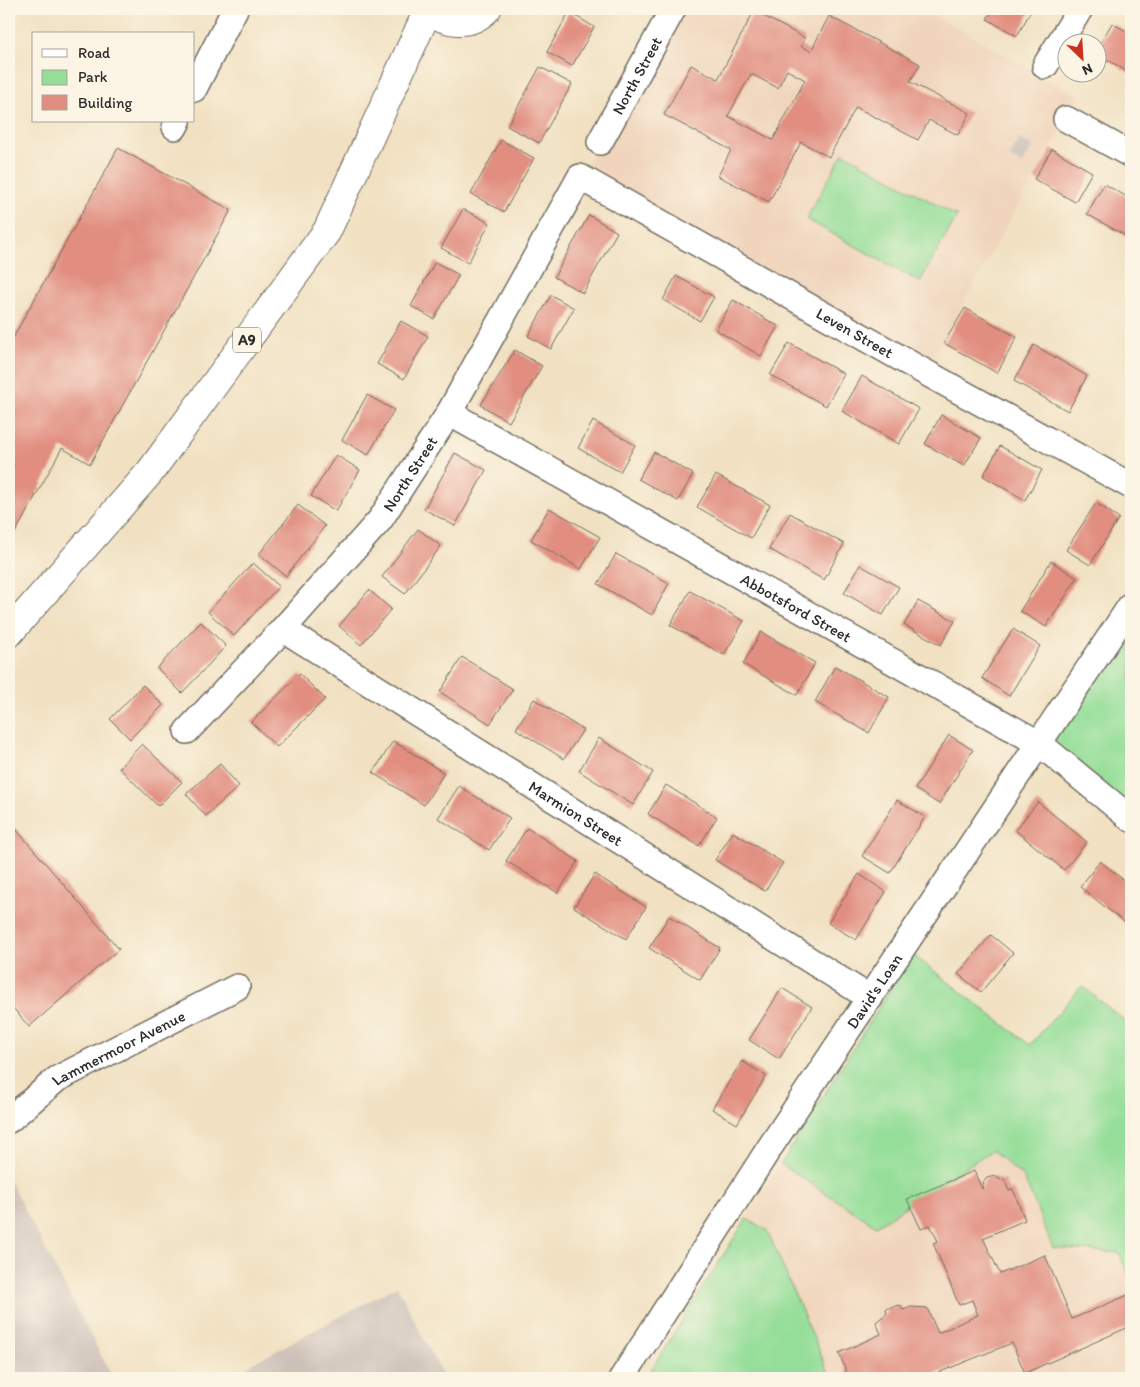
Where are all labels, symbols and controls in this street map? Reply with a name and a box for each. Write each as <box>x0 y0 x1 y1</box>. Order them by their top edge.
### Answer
legend <box>32 32 195 122</box>
north arrow <box>1058 32 1108 82</box>
street label: North Street <box>608 33 666 118</box>
text: Road <box>78 44 111 62</box>
text: N <box>1079 60 1095 79</box>
text: Park <box>78 68 108 86</box>
text: Building <box>78 94 132 112</box>
street label: Leven Street <box>813 304 897 362</box>
road number: A9 <box>233 328 261 352</box>
street label: North Street <box>379 433 441 515</box>
street label: Abbotsford Street <box>737 569 855 646</box>
street label: Marmion Street <box>525 777 626 850</box>
street label: David's Loan <box>843 950 906 1032</box>
street label: Lammermoor Avenue <box>48 1006 188 1090</box>

